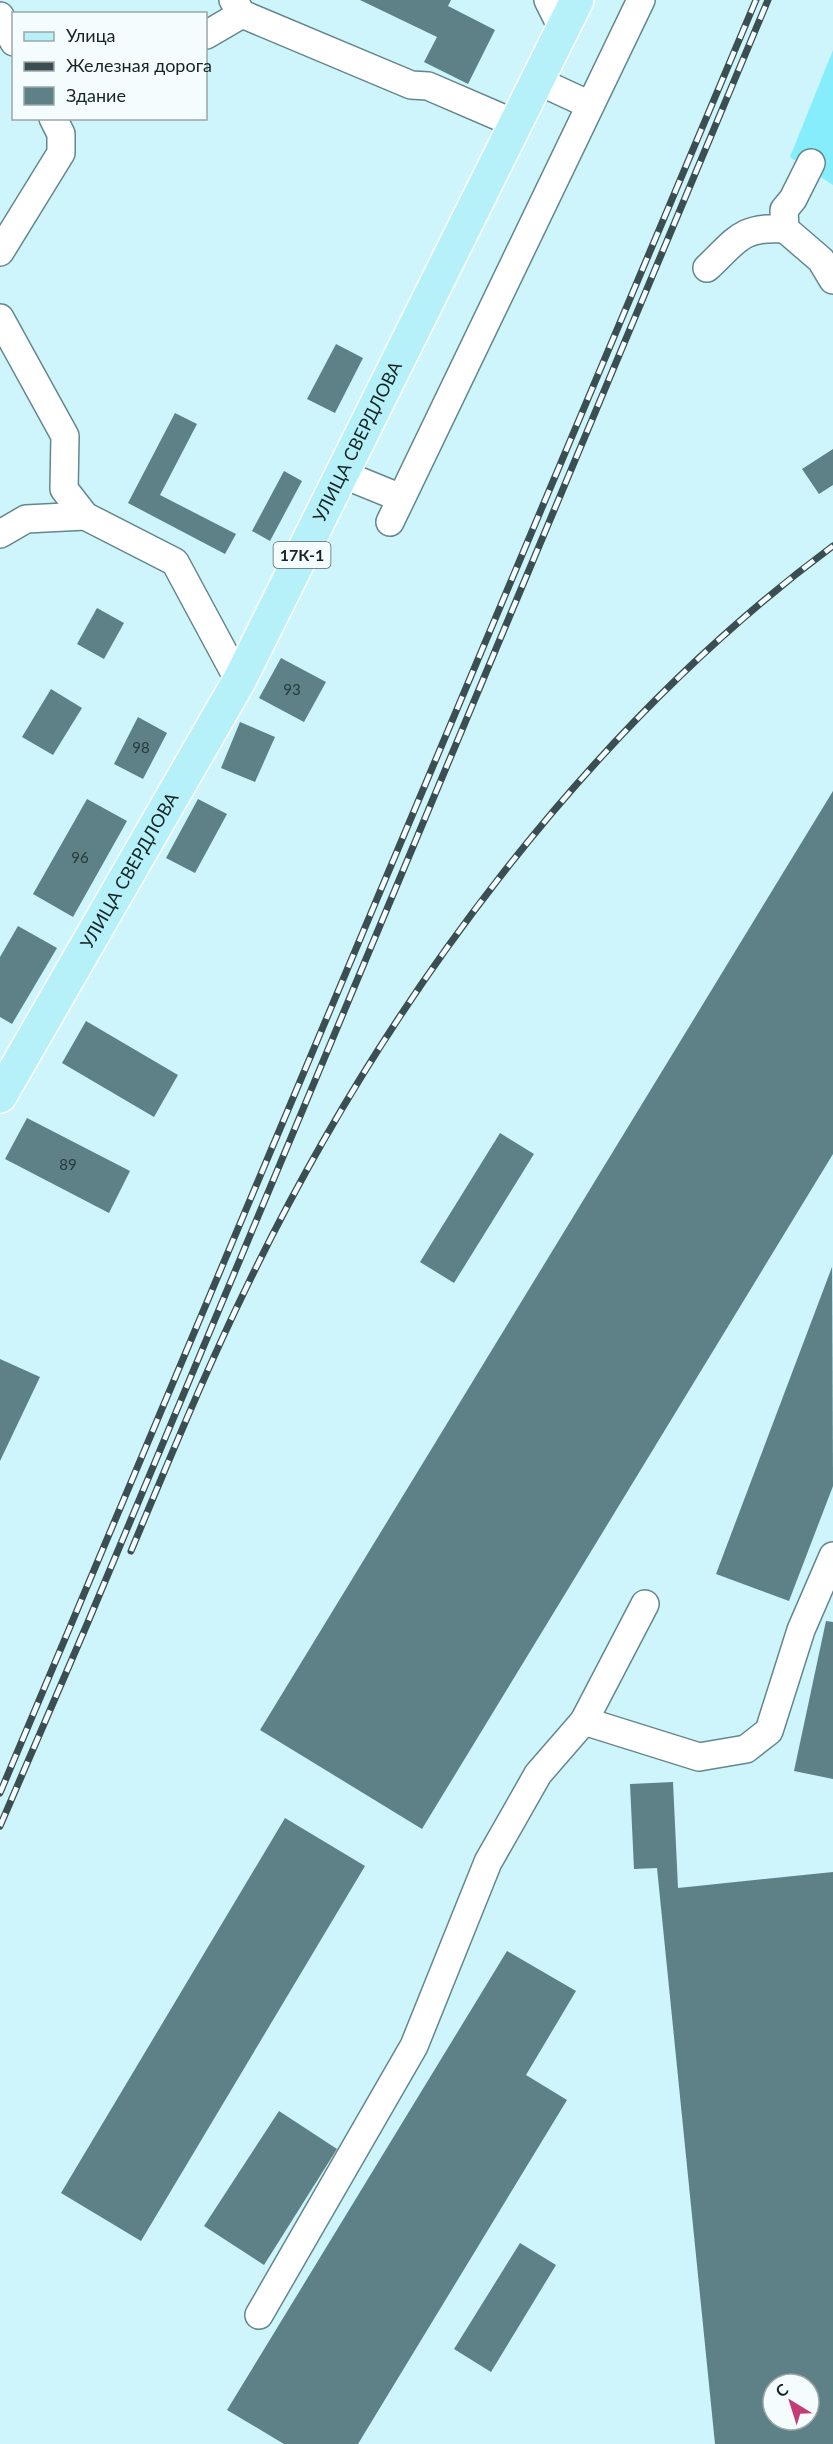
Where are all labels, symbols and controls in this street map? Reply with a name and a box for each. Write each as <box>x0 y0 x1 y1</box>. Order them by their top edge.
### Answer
legend <box>12 12 207 120</box>
text: Улица <box>66 24 116 46</box>
text: Железная дорога <box>66 54 212 76</box>
text: Здание <box>66 84 126 106</box>
street label: УЛИЦА СВЕРДЛОВА <box>308 356 406 525</box>
road number: 17К-1 <box>274 542 330 568</box>
house number: 93 <box>283 680 301 698</box>
house number: 98 <box>132 738 150 756</box>
street label: УЛИЦА СВЕРДЛОВА <box>75 787 183 952</box>
house number: 96 <box>71 848 89 866</box>
house number: 89 <box>59 1155 77 1173</box>
north arrow <box>761 2372 821 2432</box>
text: С <box>771 2379 792 2401</box>

